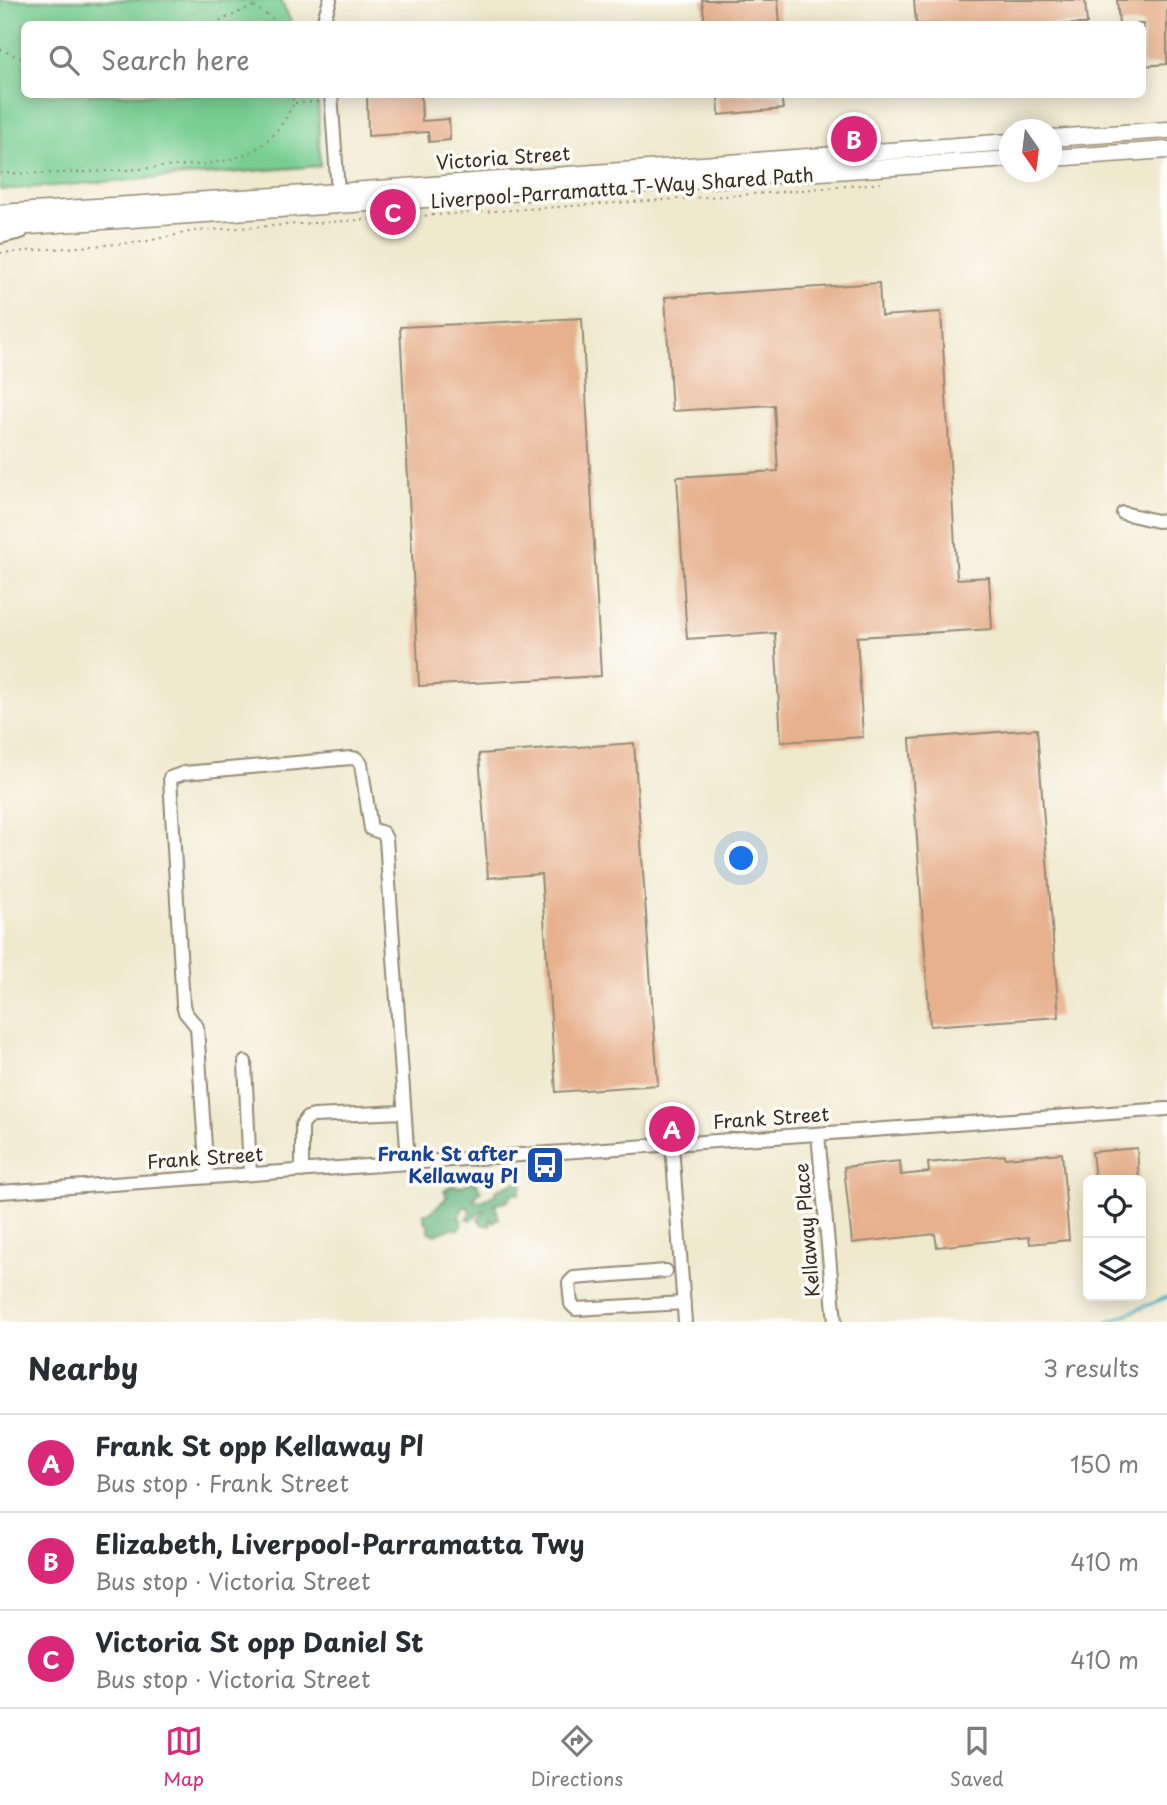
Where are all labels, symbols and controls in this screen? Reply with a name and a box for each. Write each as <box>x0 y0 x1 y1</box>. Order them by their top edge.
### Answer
search box <box>21 21 1146 98</box>
text: Search here <box>101 40 250 79</box>
icon: search <box>45 41 83 79</box>
pin: B <box>831 113 877 165</box>
north arrow <box>999 119 1062 182</box>
street label: Victoria Street <box>435 138 571 176</box>
street label: Liverpool-Parramatta T-Way Shared Path <box>429 160 814 214</box>
pin: C <box>370 186 416 238</box>
your location <box>724 841 758 875</box>
street label: Frank Street <box>712 1099 830 1135</box>
pin: A <box>649 1103 695 1155</box>
street label: Frank Street <box>146 1139 264 1175</box>
place label: Frank St after Kellaway Pl <box>377 1139 518 1189</box>
bus stop icon: Frank St after Kellaway Pl <box>524 1144 566 1186</box>
street label: Kellaway Place <box>786 1162 826 1298</box>
map controls <box>1083 1175 1146 1301</box>
button: locate <box>1083 1175 1146 1238</box>
button: layers <box>1083 1238 1146 1301</box>
text: Nearby <box>28 1345 138 1390</box>
text: 3 results <box>1043 1350 1139 1385</box>
text: Frank St opp Kellaway Pl <box>95 1426 424 1465</box>
text: A <box>42 1446 60 1481</box>
text: 150 m <box>1070 1446 1139 1481</box>
text: Bus stop · Frank Street <box>95 1465 349 1500</box>
text: Elizabeth, Liverpool-Parramatta Twy <box>95 1524 585 1563</box>
text: B <box>43 1544 59 1579</box>
text: 410 m <box>1070 1544 1139 1579</box>
text: Bus stop · Victoria Street <box>95 1563 370 1598</box>
text: Victoria St opp Daniel St <box>95 1622 423 1661</box>
text: C <box>42 1642 60 1677</box>
text: 410 m <box>1070 1642 1139 1677</box>
text: Bus stop · Victoria Street <box>95 1661 370 1696</box>
tab: Map <box>163 1722 204 1792</box>
tab: Directions <box>531 1722 623 1792</box>
tab: Saved <box>950 1722 1004 1792</box>

